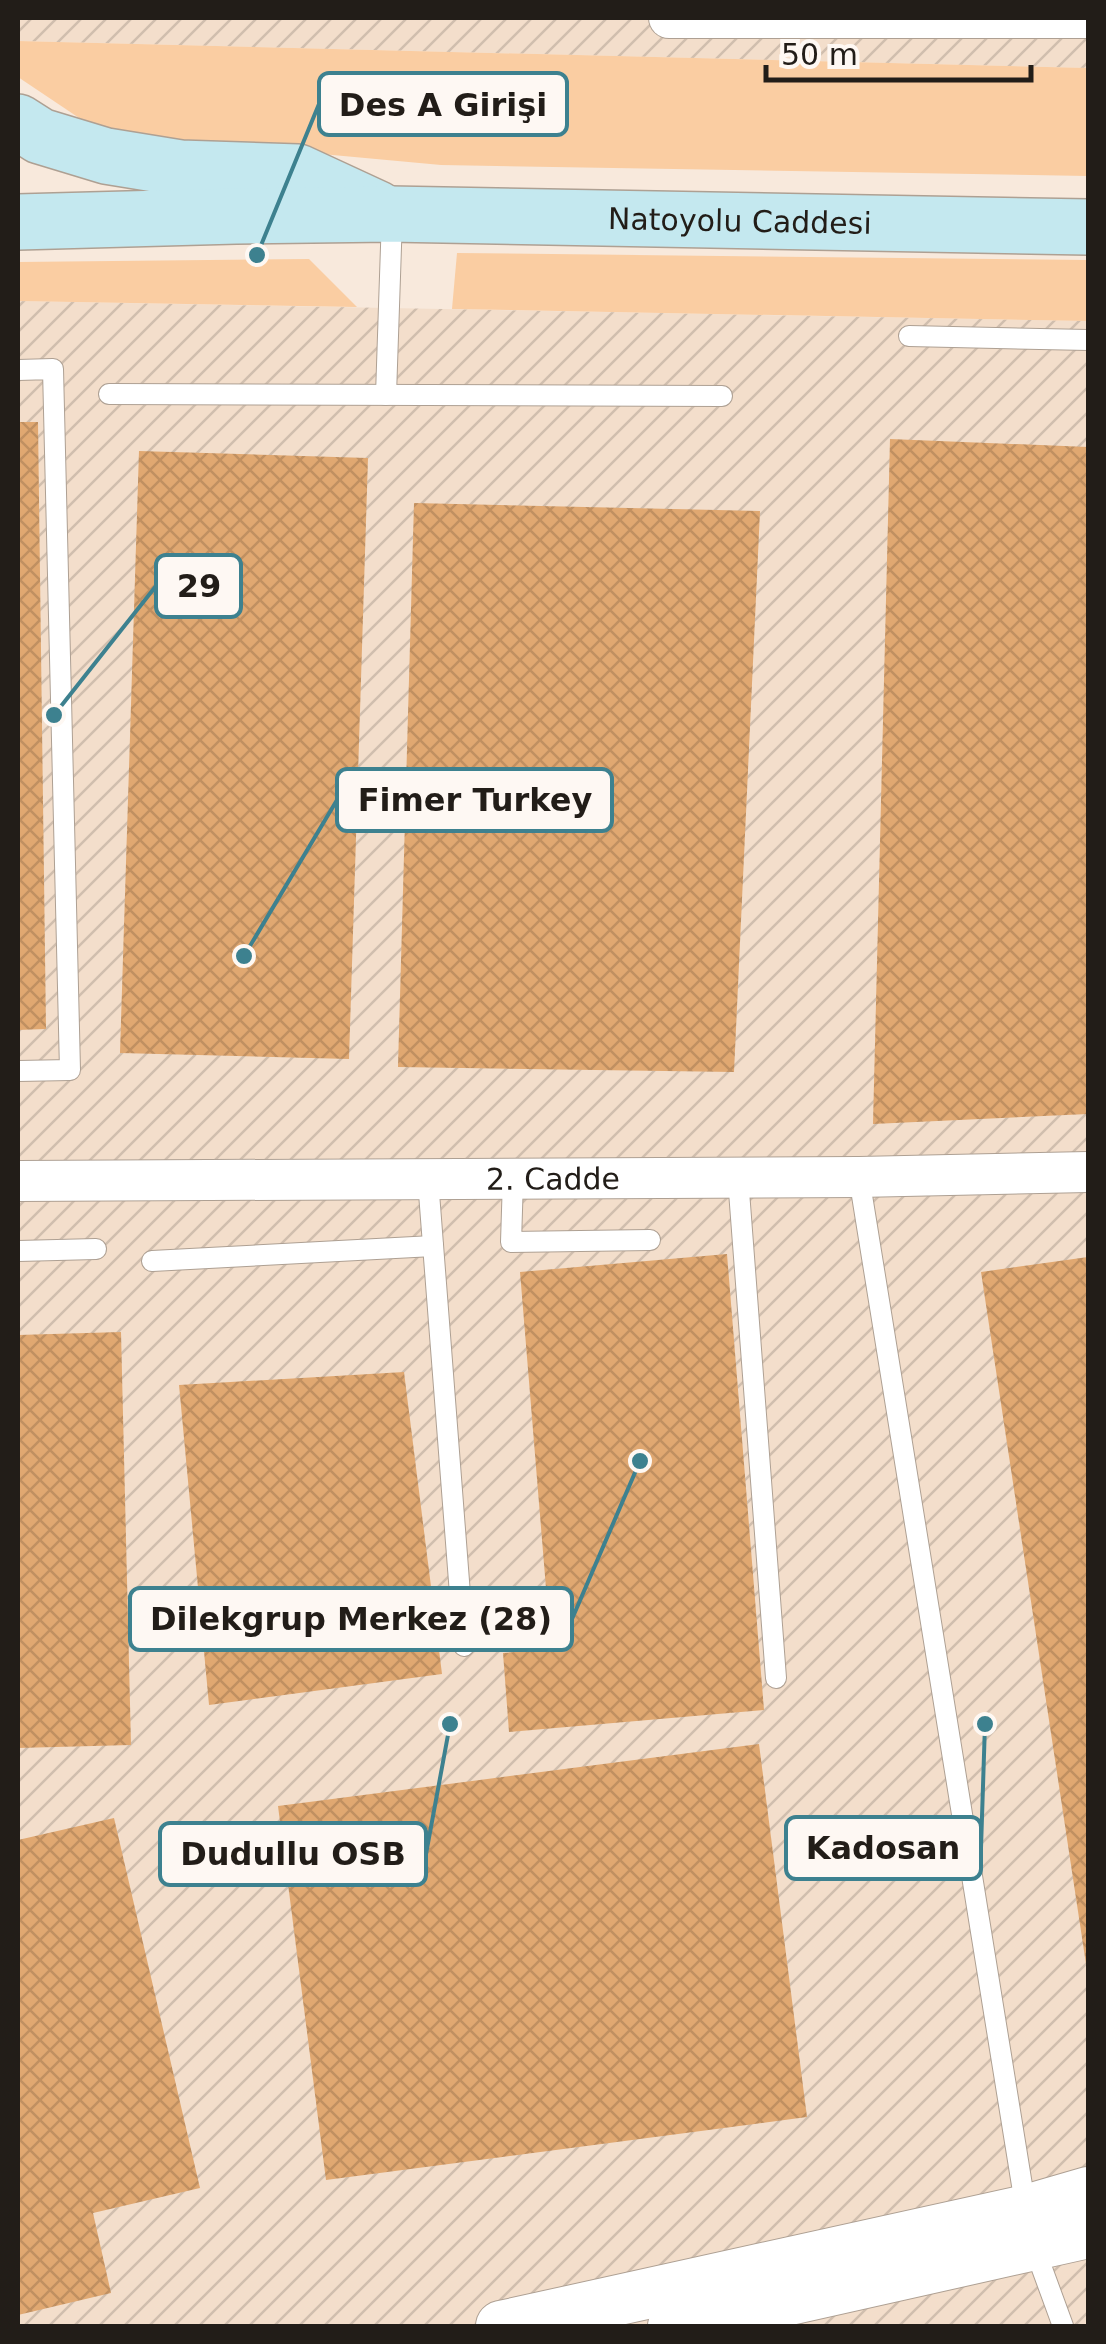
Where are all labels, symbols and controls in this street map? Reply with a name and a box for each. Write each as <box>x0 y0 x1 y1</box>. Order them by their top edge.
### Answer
scale bar <box>766 20 1031 82</box>
text: 50 m <box>781 37 858 72</box>
callout: Des A Girişi <box>319 73 567 135</box>
text: Des A Girişi <box>339 86 547 124</box>
street label: Natoyolu Caddesi <box>608 201 872 240</box>
callout: 29 <box>156 555 241 617</box>
text: 29 <box>177 567 221 605</box>
callout: Fimer Turkey <box>337 769 612 831</box>
text: Fimer Turkey <box>358 781 592 819</box>
street label: 2. Cadde <box>486 1161 620 1196</box>
callout: Dilekgrup Merkez (28) <box>130 1588 572 1650</box>
text: Dilekgrup Merkez (28) <box>150 1600 552 1638</box>
callout: Kadosan <box>786 1817 981 1879</box>
callout: Dudullu OSB <box>160 1823 426 1885</box>
text: Kadosan <box>806 1829 960 1867</box>
text: Dudullu OSB <box>180 1835 406 1873</box>

